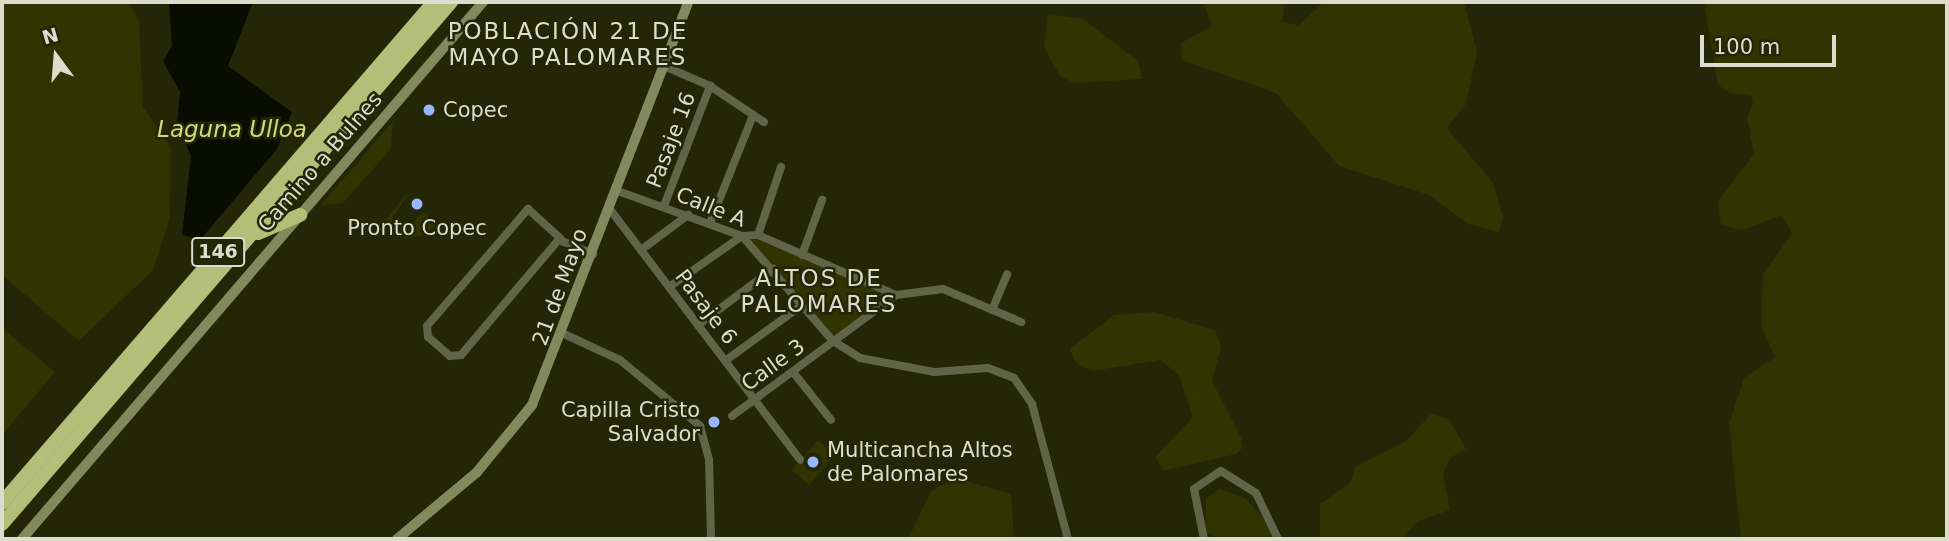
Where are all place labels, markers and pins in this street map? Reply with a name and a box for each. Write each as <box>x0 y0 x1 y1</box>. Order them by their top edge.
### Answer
place label: Copec <box>443 97 508 123</box>
marker: Copec <box>421 102 437 118</box>
marker: Pronto Copec <box>409 196 425 212</box>
place label: Pronto Copec <box>347 215 487 241</box>
place label: Capilla Cristo Salvador <box>561 397 700 447</box>
marker: Capilla Cristo Salvador <box>706 414 722 430</box>
place label: Multicancha Altos de Palomares <box>827 437 1013 487</box>
marker: Multicancha Altos de Palomares <box>805 454 821 470</box>

